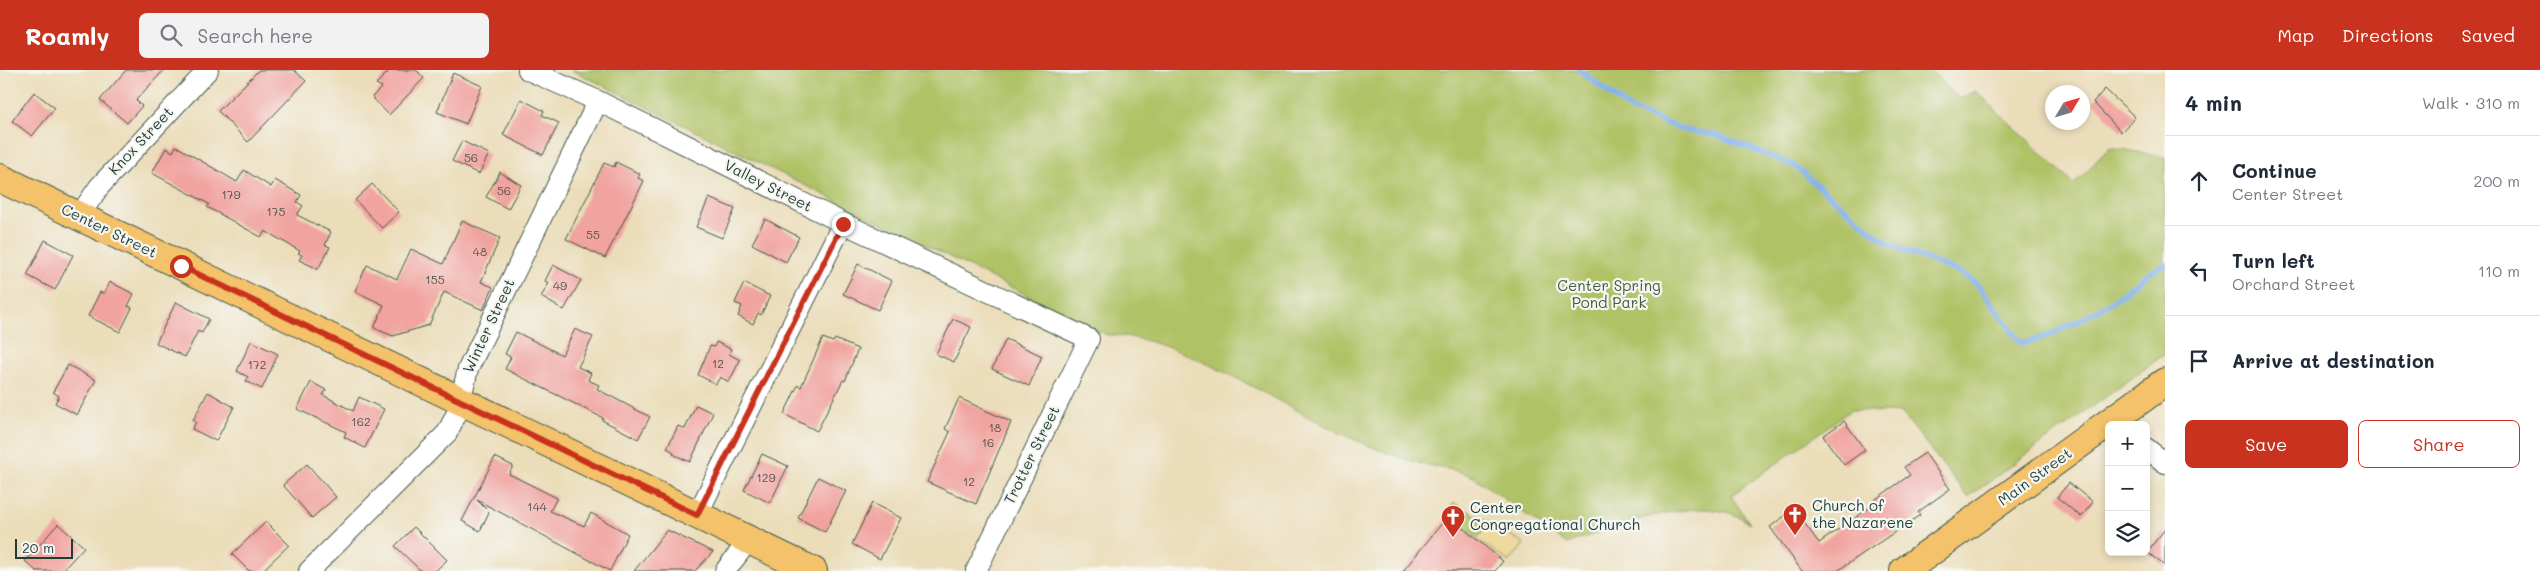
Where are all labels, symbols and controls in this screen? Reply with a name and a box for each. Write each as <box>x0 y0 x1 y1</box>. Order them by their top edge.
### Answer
search box <box>139 13 489 58</box>
text: Roamly <box>25 20 109 51</box>
icon: search <box>157 21 185 49</box>
text: Search here <box>197 23 313 48</box>
text: Map <box>2277 23 2314 47</box>
text: Directions <box>2342 23 2434 47</box>
text: Saved <box>2462 23 2515 47</box>
north arrow <box>2045 85 2090 130</box>
text: 4 min <box>2185 89 2242 116</box>
text: Walk · 310 m <box>2422 92 2520 113</box>
street label: Knox Street <box>103 102 177 179</box>
house number: 56 <box>464 149 478 165</box>
street label: Valley Street <box>721 154 816 216</box>
text: Continue <box>2232 158 2317 183</box>
icon: ahead <box>2185 167 2213 195</box>
text: 200 m <box>2473 170 2520 191</box>
house number: 56 <box>497 182 511 198</box>
text: Center Street <box>2232 183 2343 204</box>
house number: 179 <box>221 186 241 202</box>
street label: Center Street <box>58 198 161 262</box>
house number: 175 <box>266 203 286 219</box>
route end <box>832 213 855 236</box>
house number: 55 <box>586 226 600 242</box>
house number: 48 <box>473 243 487 259</box>
text: Turn left <box>2232 248 2315 273</box>
route start <box>170 255 193 278</box>
icon: left <box>2185 257 2213 285</box>
text: 110 m <box>2478 260 2520 281</box>
house number: 155 <box>425 271 445 287</box>
text: Orchard Street <box>2232 273 2355 294</box>
street label: Winter Street <box>457 275 519 376</box>
park label: Center Spring Pond Park <box>1557 275 1661 312</box>
house number: 49 <box>553 277 567 293</box>
icon: arrive <box>2185 347 2213 375</box>
text: Arrive at destination <box>2232 348 2435 373</box>
house number: 12 <box>712 355 724 371</box>
house number: 172 <box>248 356 266 372</box>
street label: Trotter Street <box>999 402 1064 507</box>
house number: 162 <box>351 413 371 429</box>
house number: 18 <box>989 419 1001 435</box>
button: Save <box>2185 420 2348 468</box>
button: Share <box>2358 420 2520 468</box>
map controls <box>2105 421 2150 556</box>
button: + <box>2105 421 2150 466</box>
house number: 16 <box>982 434 994 450</box>
street label: Main Street <box>1993 443 2075 510</box>
button: − <box>2105 466 2150 511</box>
house number: 129 <box>756 469 776 485</box>
house number: 12 <box>963 473 975 489</box>
place label: Church of the Nazarene <box>1812 495 1914 532</box>
place label: Center Congregational Church <box>1470 497 1640 534</box>
house number: 144 <box>527 498 547 514</box>
church icon: Church of the Nazarene <box>1782 502 1808 536</box>
church icon: Center Congregational Church <box>1440 504 1466 538</box>
button: layers <box>2105 511 2150 556</box>
scale bar <box>15 536 72 559</box>
text: 20 m <box>22 538 54 557</box>

